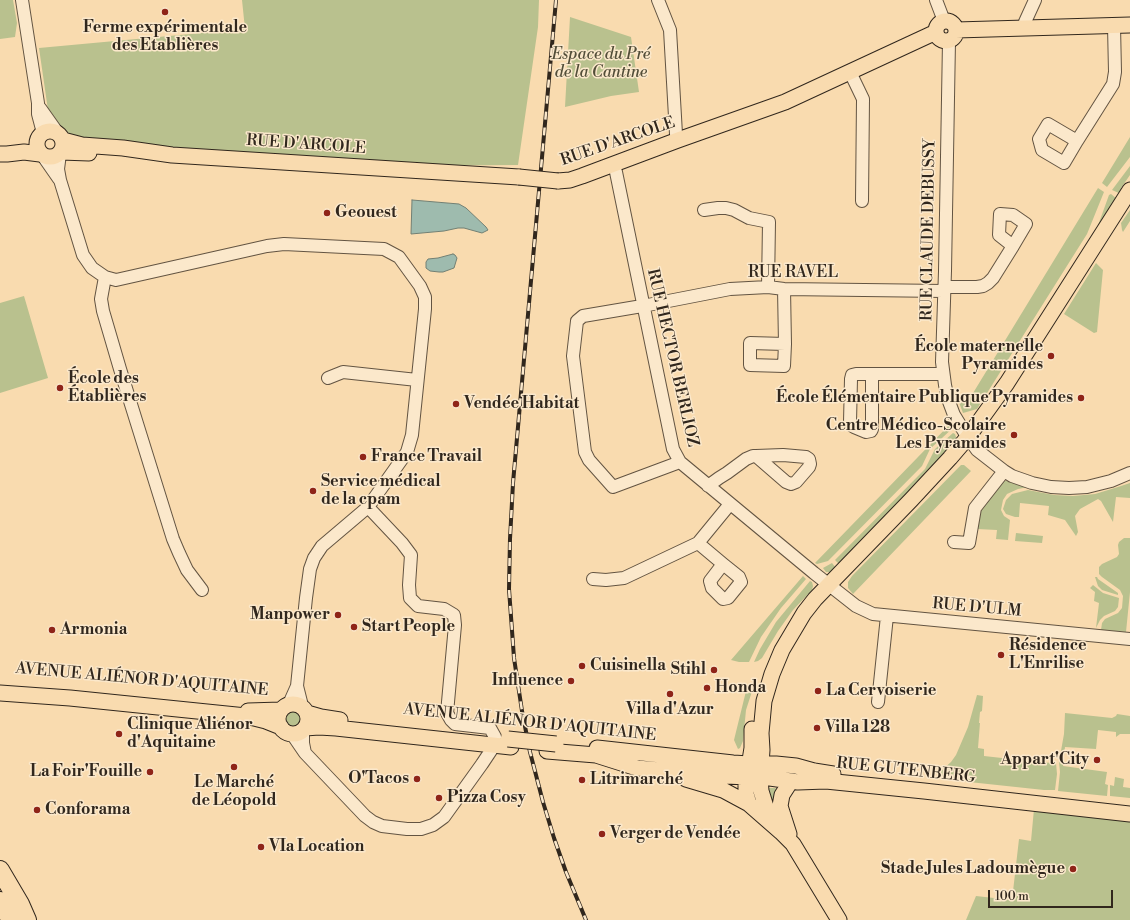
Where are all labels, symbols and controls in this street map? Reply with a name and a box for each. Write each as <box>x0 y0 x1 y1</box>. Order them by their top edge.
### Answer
marker: Ferme expérimentale des Etablières <box>160 7 170 17</box>
place label: Ferme expérimentale des Etablières <box>83 18 247 56</box>
park label: Espace du Pré de la Cantine <box>552 45 650 83</box>
street label: RUE D'ARCOLE <box>558 113 678 171</box>
street label: RUE D'ARCOLE <box>246 131 366 159</box>
street label: RUE CLAUDE DEBUSSY <box>918 139 940 321</box>
place label: Geouest <box>335 203 397 223</box>
marker: Geouest <box>322 208 332 218</box>
street label: RUE RAVEL <box>748 263 838 283</box>
street label: RUE HECTOR BERLIOZ <box>642 267 702 449</box>
place label: École maternelle Pyramides <box>915 337 1043 375</box>
marker: École maternelle Pyramides <box>1046 351 1056 361</box>
place label: École des Établières <box>68 369 146 407</box>
marker: École des Établières <box>55 383 65 393</box>
place label: École Élémentaire Publique Pyramides <box>776 388 1073 408</box>
marker: École Élémentaire Publique Pyramides <box>1076 393 1086 403</box>
place label: Vendée Habitat <box>464 394 579 414</box>
marker: Vendée Habitat <box>451 399 461 409</box>
place label: Centre Médico-Scolaire Les Pyramides <box>826 416 1006 454</box>
marker: Centre Médico-Scolaire Les Pyramides <box>1009 430 1019 440</box>
place label: France Travail <box>371 447 482 467</box>
marker: France Travail <box>358 452 368 462</box>
place label: Service médical de la cpam <box>321 472 440 510</box>
marker: Service médical de la cpam <box>308 486 318 496</box>
street label: RUE D'ULM <box>932 595 1022 621</box>
place label: Manpower <box>250 605 330 625</box>
marker: Manpower <box>333 610 343 620</box>
place label: Start People <box>362 617 455 637</box>
place label: Armonia <box>60 620 127 640</box>
marker: Start People <box>349 622 359 632</box>
marker: Armonia <box>47 625 57 635</box>
place label: Résidence L'Enrilise <box>1009 636 1087 674</box>
marker: Résidence L'Enrilise <box>996 650 1006 660</box>
place label: Cuisinella <box>590 656 666 676</box>
street label: AVENUE ALIÉNOR D'AQUITAINE <box>15 659 269 701</box>
place label: Stihl <box>671 660 706 680</box>
marker: Cuisinella <box>577 661 587 671</box>
marker: Stihl <box>709 665 719 675</box>
place label: Influence <box>492 671 563 691</box>
marker: Influence <box>566 676 576 686</box>
place label: Honda <box>715 678 766 698</box>
place label: La Cervoiserie <box>826 681 936 701</box>
marker: Honda <box>702 683 712 693</box>
marker: La Cervoiserie <box>813 686 823 696</box>
marker: Villa d'Azur <box>665 689 675 699</box>
street label: AVENUE ALIÉNOR D'AQUITAINE <box>403 700 657 746</box>
place label: Villa d'Azur <box>626 700 714 720</box>
place label: Clinique Aliénor d'Aquitaine <box>127 715 253 753</box>
place label: Villa 128 <box>825 718 890 738</box>
marker: Villa 128 <box>812 723 822 733</box>
marker: Clinique Aliénor d'Aquitaine <box>114 729 124 739</box>
place label: Appart'City <box>1000 750 1089 770</box>
street label: RUE GUTENBERG <box>836 754 976 788</box>
marker: Appart'City <box>1092 755 1102 765</box>
place label: La Foir'Fouille <box>30 762 142 782</box>
marker: Le Marché de Léopold <box>229 762 239 772</box>
marker: La Foir'Fouille <box>145 767 155 777</box>
place label: O'Tacos <box>348 769 409 789</box>
place label: Litrimarché <box>590 770 683 790</box>
place label: Le Marché de Léopold <box>191 773 277 811</box>
marker: O'Tacos <box>412 774 422 784</box>
marker: Litrimarché <box>577 775 587 785</box>
place label: Pizza Cosy <box>447 788 526 808</box>
marker: Pizza Cosy <box>434 793 444 803</box>
place label: Conforama <box>45 800 130 820</box>
marker: Conforama <box>32 805 42 815</box>
place label: Verger de Vendée <box>610 824 741 844</box>
marker: Verger de Vendée <box>597 829 607 839</box>
place label: VIa Location <box>269 837 364 857</box>
marker: VIa Location <box>256 842 266 852</box>
place label: Stade Jules Ladoumègue <box>881 859 1065 879</box>
marker: Stade Jules Ladoumègue <box>1068 864 1078 874</box>
scale bar <box>990 882 1115 908</box>
text: 100 m <box>995 889 1029 904</box>

